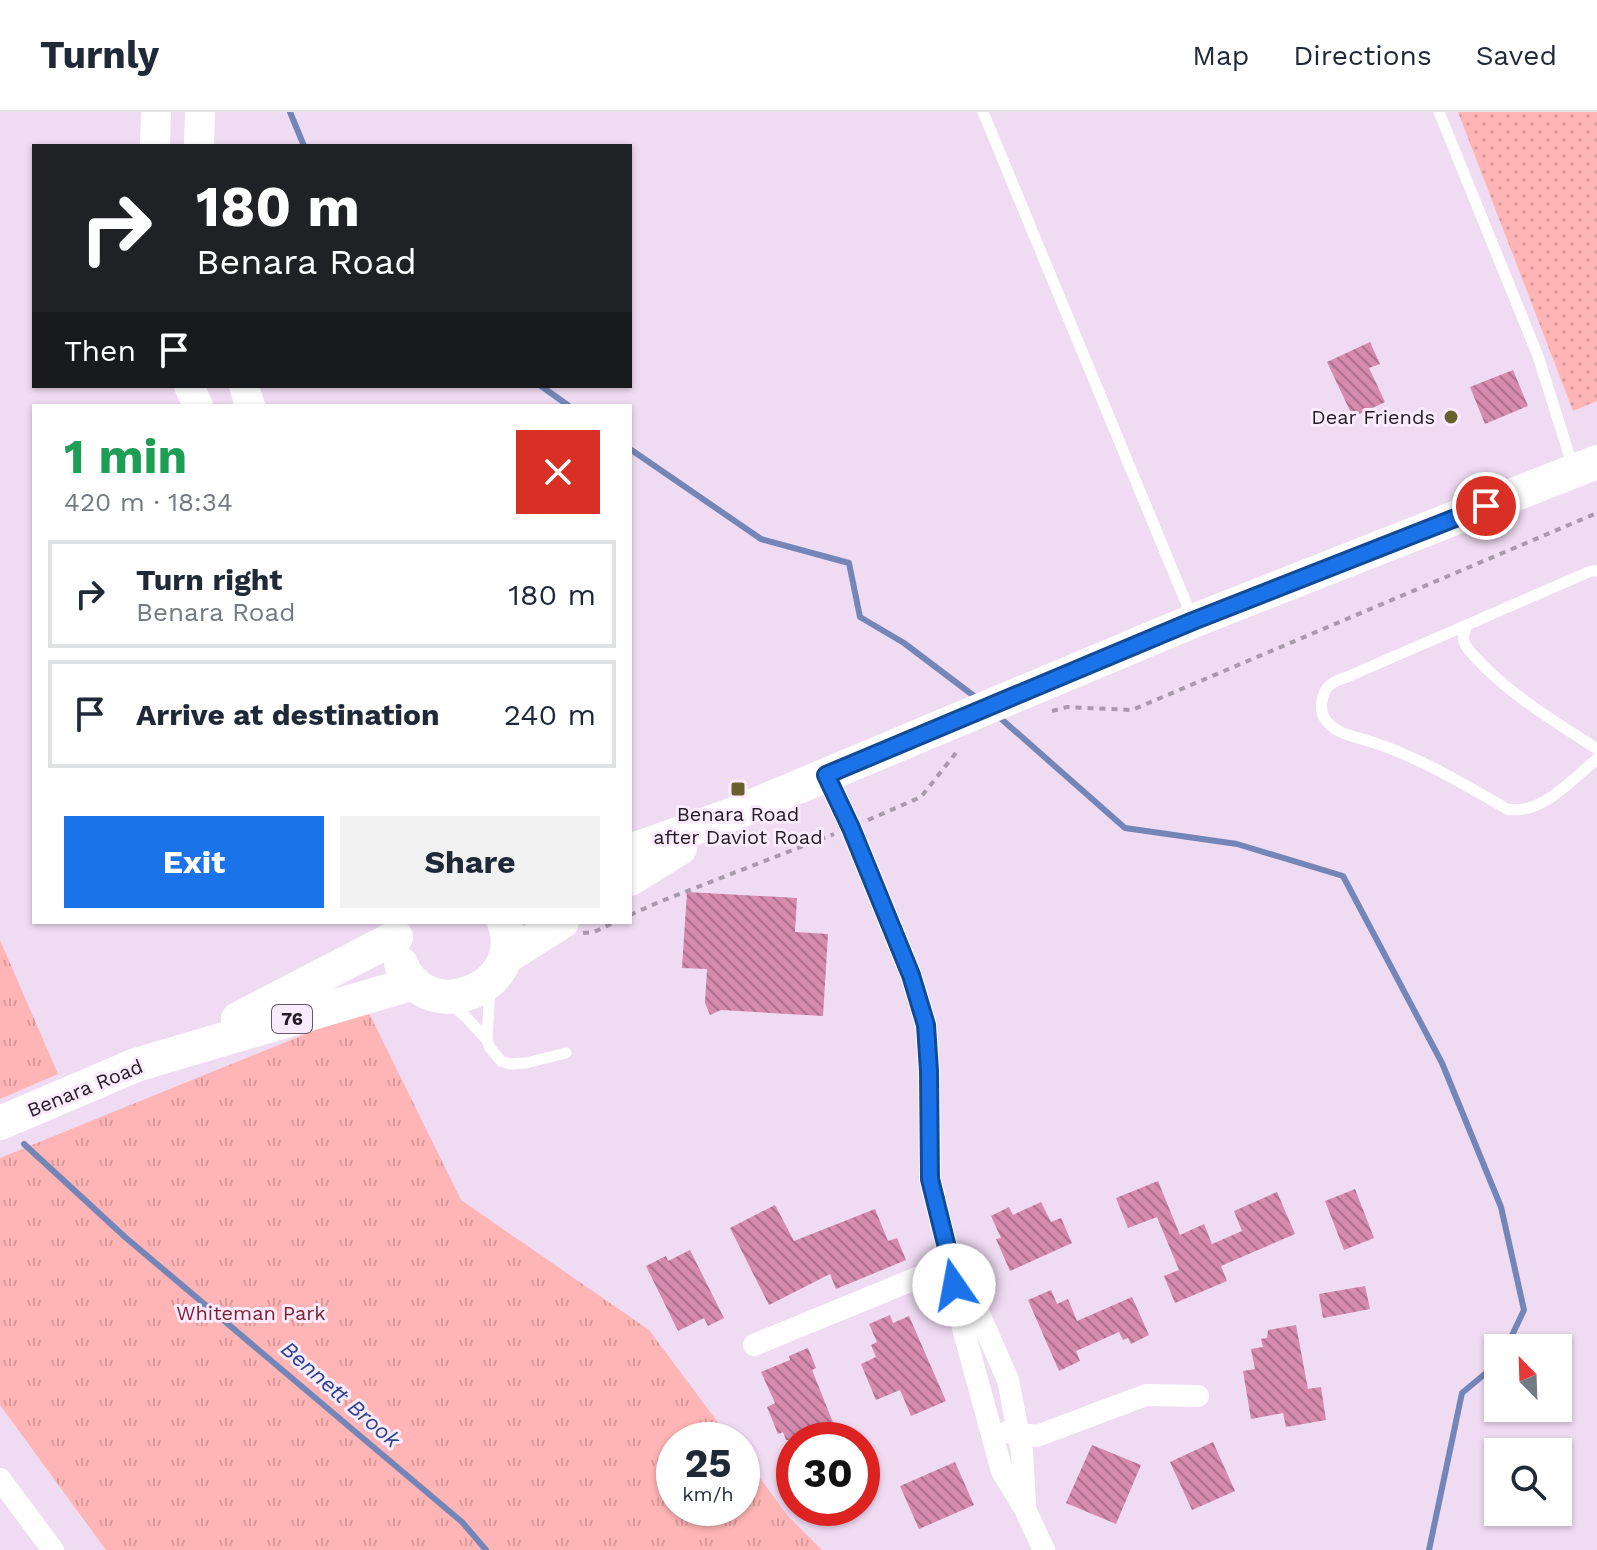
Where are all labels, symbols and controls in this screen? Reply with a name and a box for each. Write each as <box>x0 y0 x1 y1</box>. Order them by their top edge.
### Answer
text: Turnly <box>40 33 159 77</box>
text: Map <box>1192 39 1249 72</box>
text: Directions <box>1293 39 1432 72</box>
text: Saved <box>1476 39 1557 72</box>
text: 180 m <box>196 174 360 240</box>
icon: right <box>64 176 168 280</box>
text: Benara Road <box>196 241 417 283</box>
icon: arrive <box>152 328 196 372</box>
text: Then <box>64 333 136 368</box>
place label: Dear Friends <box>1311 405 1435 429</box>
marker: Dear Friends <box>1442 408 1460 426</box>
text: 1 min <box>64 428 187 485</box>
button: close <box>516 430 600 514</box>
pin <box>1452 472 1520 540</box>
icon: arrive <box>1464 484 1508 528</box>
text: 420 m · 18:34 <box>64 487 233 517</box>
text: Turn right <box>136 562 282 597</box>
icon: right <box>68 572 112 616</box>
text: 180 m <box>508 577 596 612</box>
text: Benara Road <box>136 597 295 627</box>
icon: arrive <box>68 692 112 736</box>
text: Arrive at destination <box>136 697 440 732</box>
text: 240 m <box>504 697 596 732</box>
marker: Benara Road after Daviot Road <box>729 780 747 798</box>
place label: Benara Road after Daviot Road <box>653 802 823 849</box>
button: Exit <box>64 816 324 908</box>
button: Share <box>340 816 600 908</box>
road number: 76 <box>272 1005 312 1033</box>
street label: Benara Road <box>24 1054 146 1122</box>
position arrow <box>912 1243 996 1327</box>
park label: Whiteman Park <box>176 1301 326 1325</box>
north arrow <box>1484 1334 1572 1422</box>
map controls <box>1484 1334 1572 1526</box>
water label: Bennett Brook <box>276 1336 406 1453</box>
speed limit sign: 30 <box>776 1422 880 1526</box>
button: search <box>1484 1438 1572 1526</box>
text: 25 <box>684 1440 732 1487</box>
text: km/h <box>682 1482 734 1506</box>

